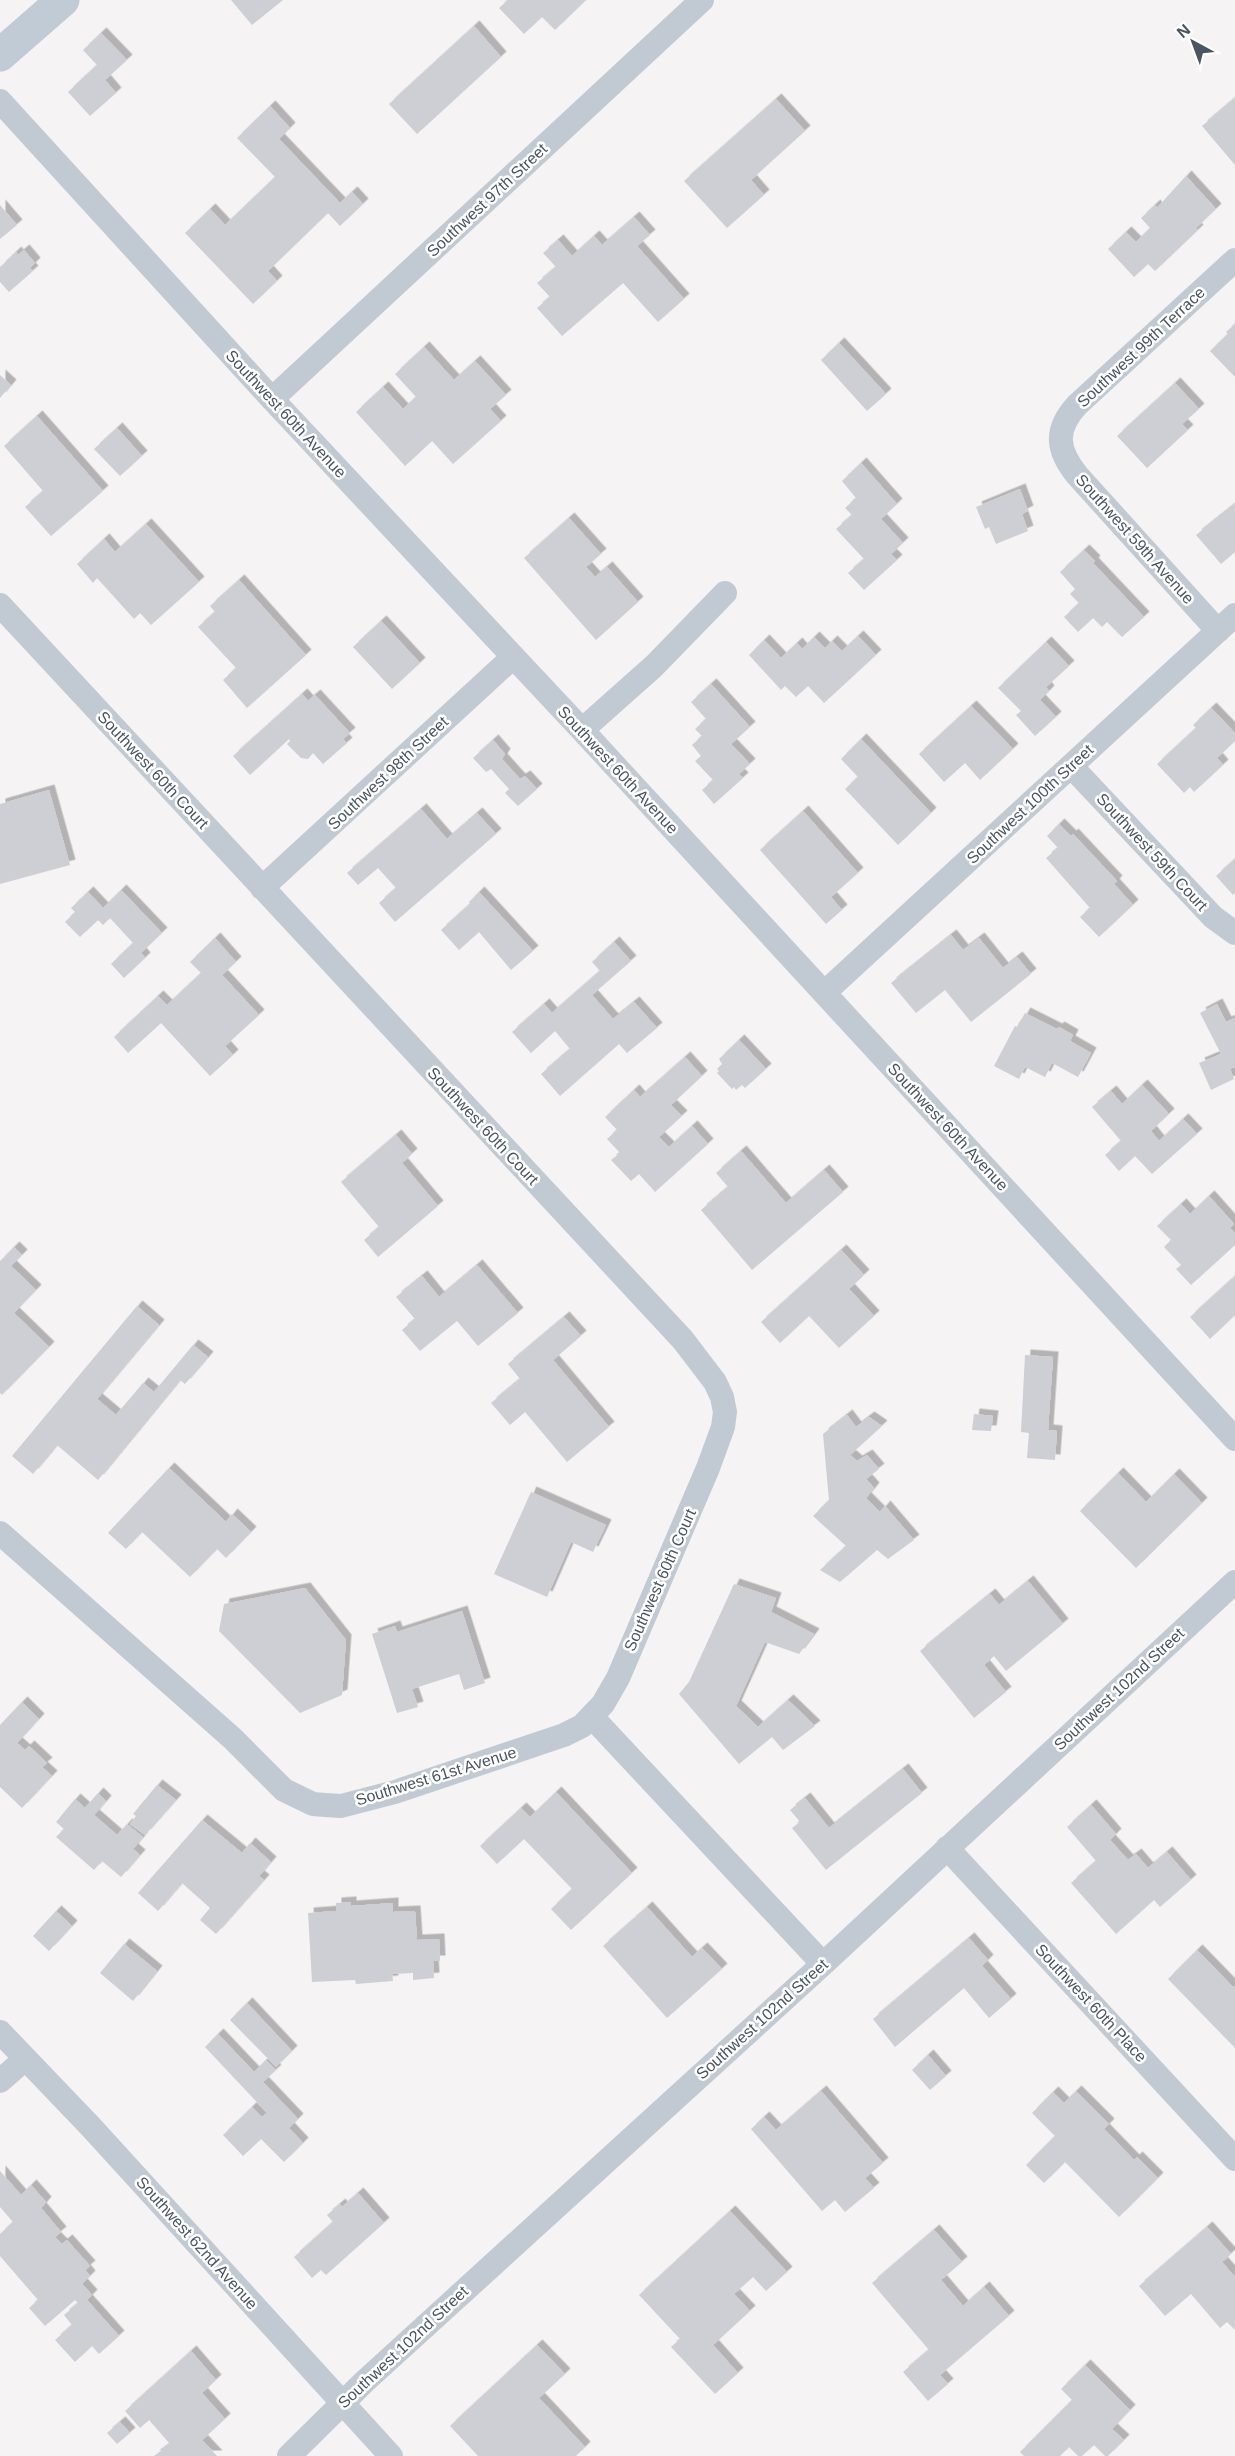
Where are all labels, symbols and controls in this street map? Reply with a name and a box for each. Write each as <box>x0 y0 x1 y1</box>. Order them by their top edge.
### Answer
north arrow <box>1163 12 1223 72</box>
text: N <box>1174 21 1193 41</box>
street label: Southwest 97th Street <box>424 140 551 260</box>
street label: Southwest 99th Terrace <box>1074 283 1208 410</box>
street label: Southwest 60th Avenue <box>223 347 350 481</box>
street label: Southwest 59th Avenue <box>1073 471 1198 607</box>
street label: Southwest 60th Avenue <box>555 703 682 837</box>
street label: Southwest 60th Court <box>94 708 212 832</box>
street label: Southwest 98th Street <box>325 713 452 833</box>
street label: Southwest 100th Street <box>963 741 1097 867</box>
street label: Southwest 59th Court <box>1093 790 1211 914</box>
street label: Southwest 60th Avenue <box>885 1060 1012 1194</box>
street label: Southwest 60th Court <box>424 1064 542 1188</box>
street label: Southwest 60th Court <box>621 1506 699 1654</box>
street label: Southwest 102nd Street <box>1051 1624 1188 1753</box>
street label: Southwest 61st Avenue <box>354 1743 518 1809</box>
street label: Southwest 60th Place <box>1032 1941 1150 2065</box>
street label: Southwest 102nd Street <box>693 1955 832 2082</box>
street label: Southwest 62nd Avenue <box>133 2173 261 2313</box>
street label: Southwest 102nd Street <box>335 2282 472 2411</box>

